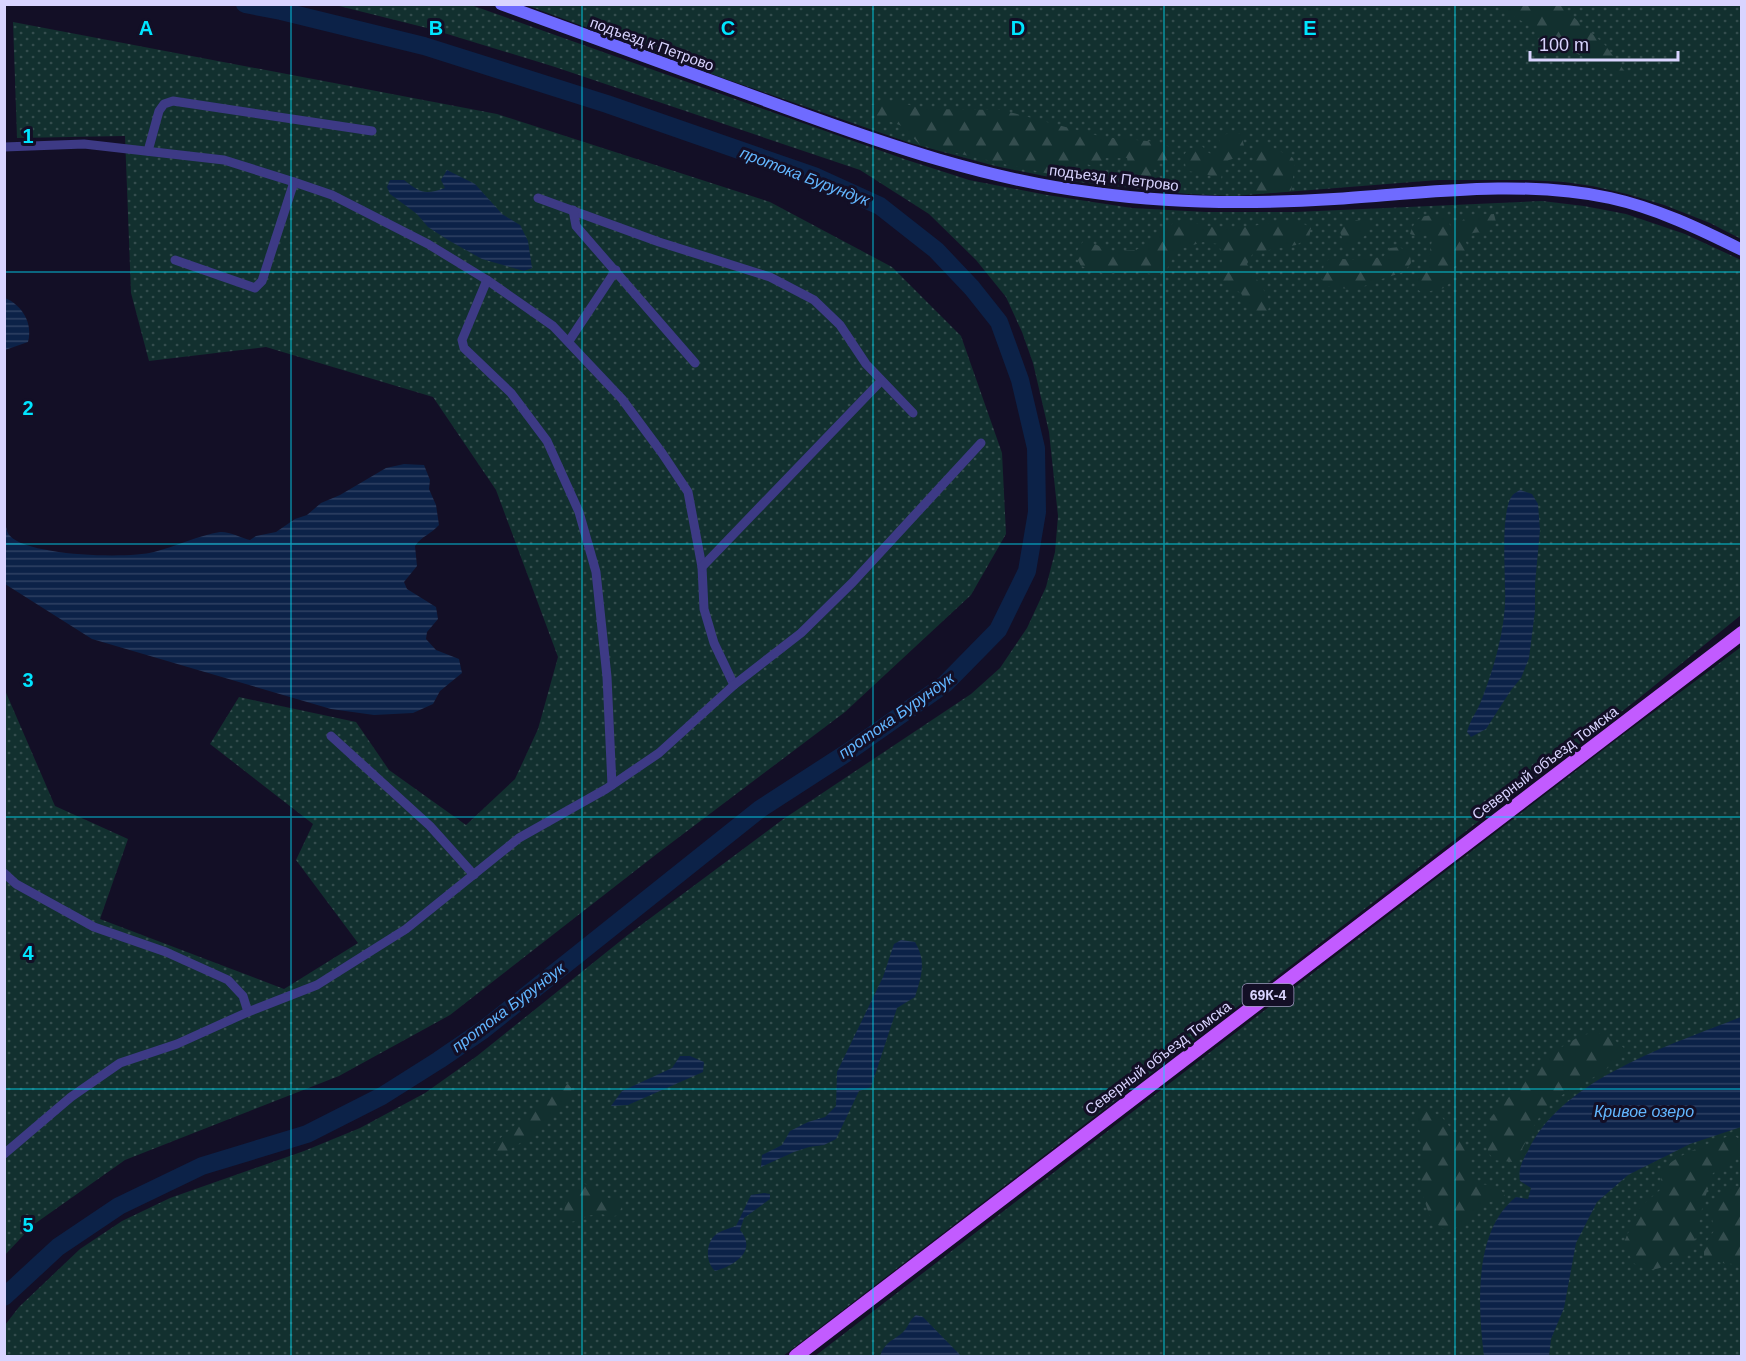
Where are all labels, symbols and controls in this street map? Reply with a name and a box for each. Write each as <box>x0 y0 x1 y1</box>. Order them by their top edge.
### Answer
street label: подъезд к Петрово <box>588 13 716 74</box>
text: A <box>139 17 153 39</box>
text: B <box>429 17 443 39</box>
text: C <box>721 17 735 39</box>
text: D <box>1011 17 1025 39</box>
text: E <box>1303 17 1317 39</box>
scale bar <box>1530 24 1678 62</box>
text: 100 m <box>1539 35 1589 55</box>
text: 1 <box>22 125 34 147</box>
water label: протока Бурундук <box>738 144 873 209</box>
street label: подъезд к Петрово <box>1048 161 1180 194</box>
text: 2 <box>22 397 34 419</box>
water label: протока Бурундук <box>835 668 958 762</box>
text: 3 <box>22 669 34 691</box>
street label: Северный объезд Томска <box>1469 702 1621 823</box>
text: 4 <box>22 942 34 964</box>
water label: протока Бурундук <box>448 959 569 1055</box>
road number: 69К-4 <box>1242 984 1294 1006</box>
street label: Северный объезд Томска <box>1082 997 1234 1118</box>
water label: Кривое озеро <box>1594 1103 1694 1120</box>
text: 5 <box>22 1214 34 1236</box>

